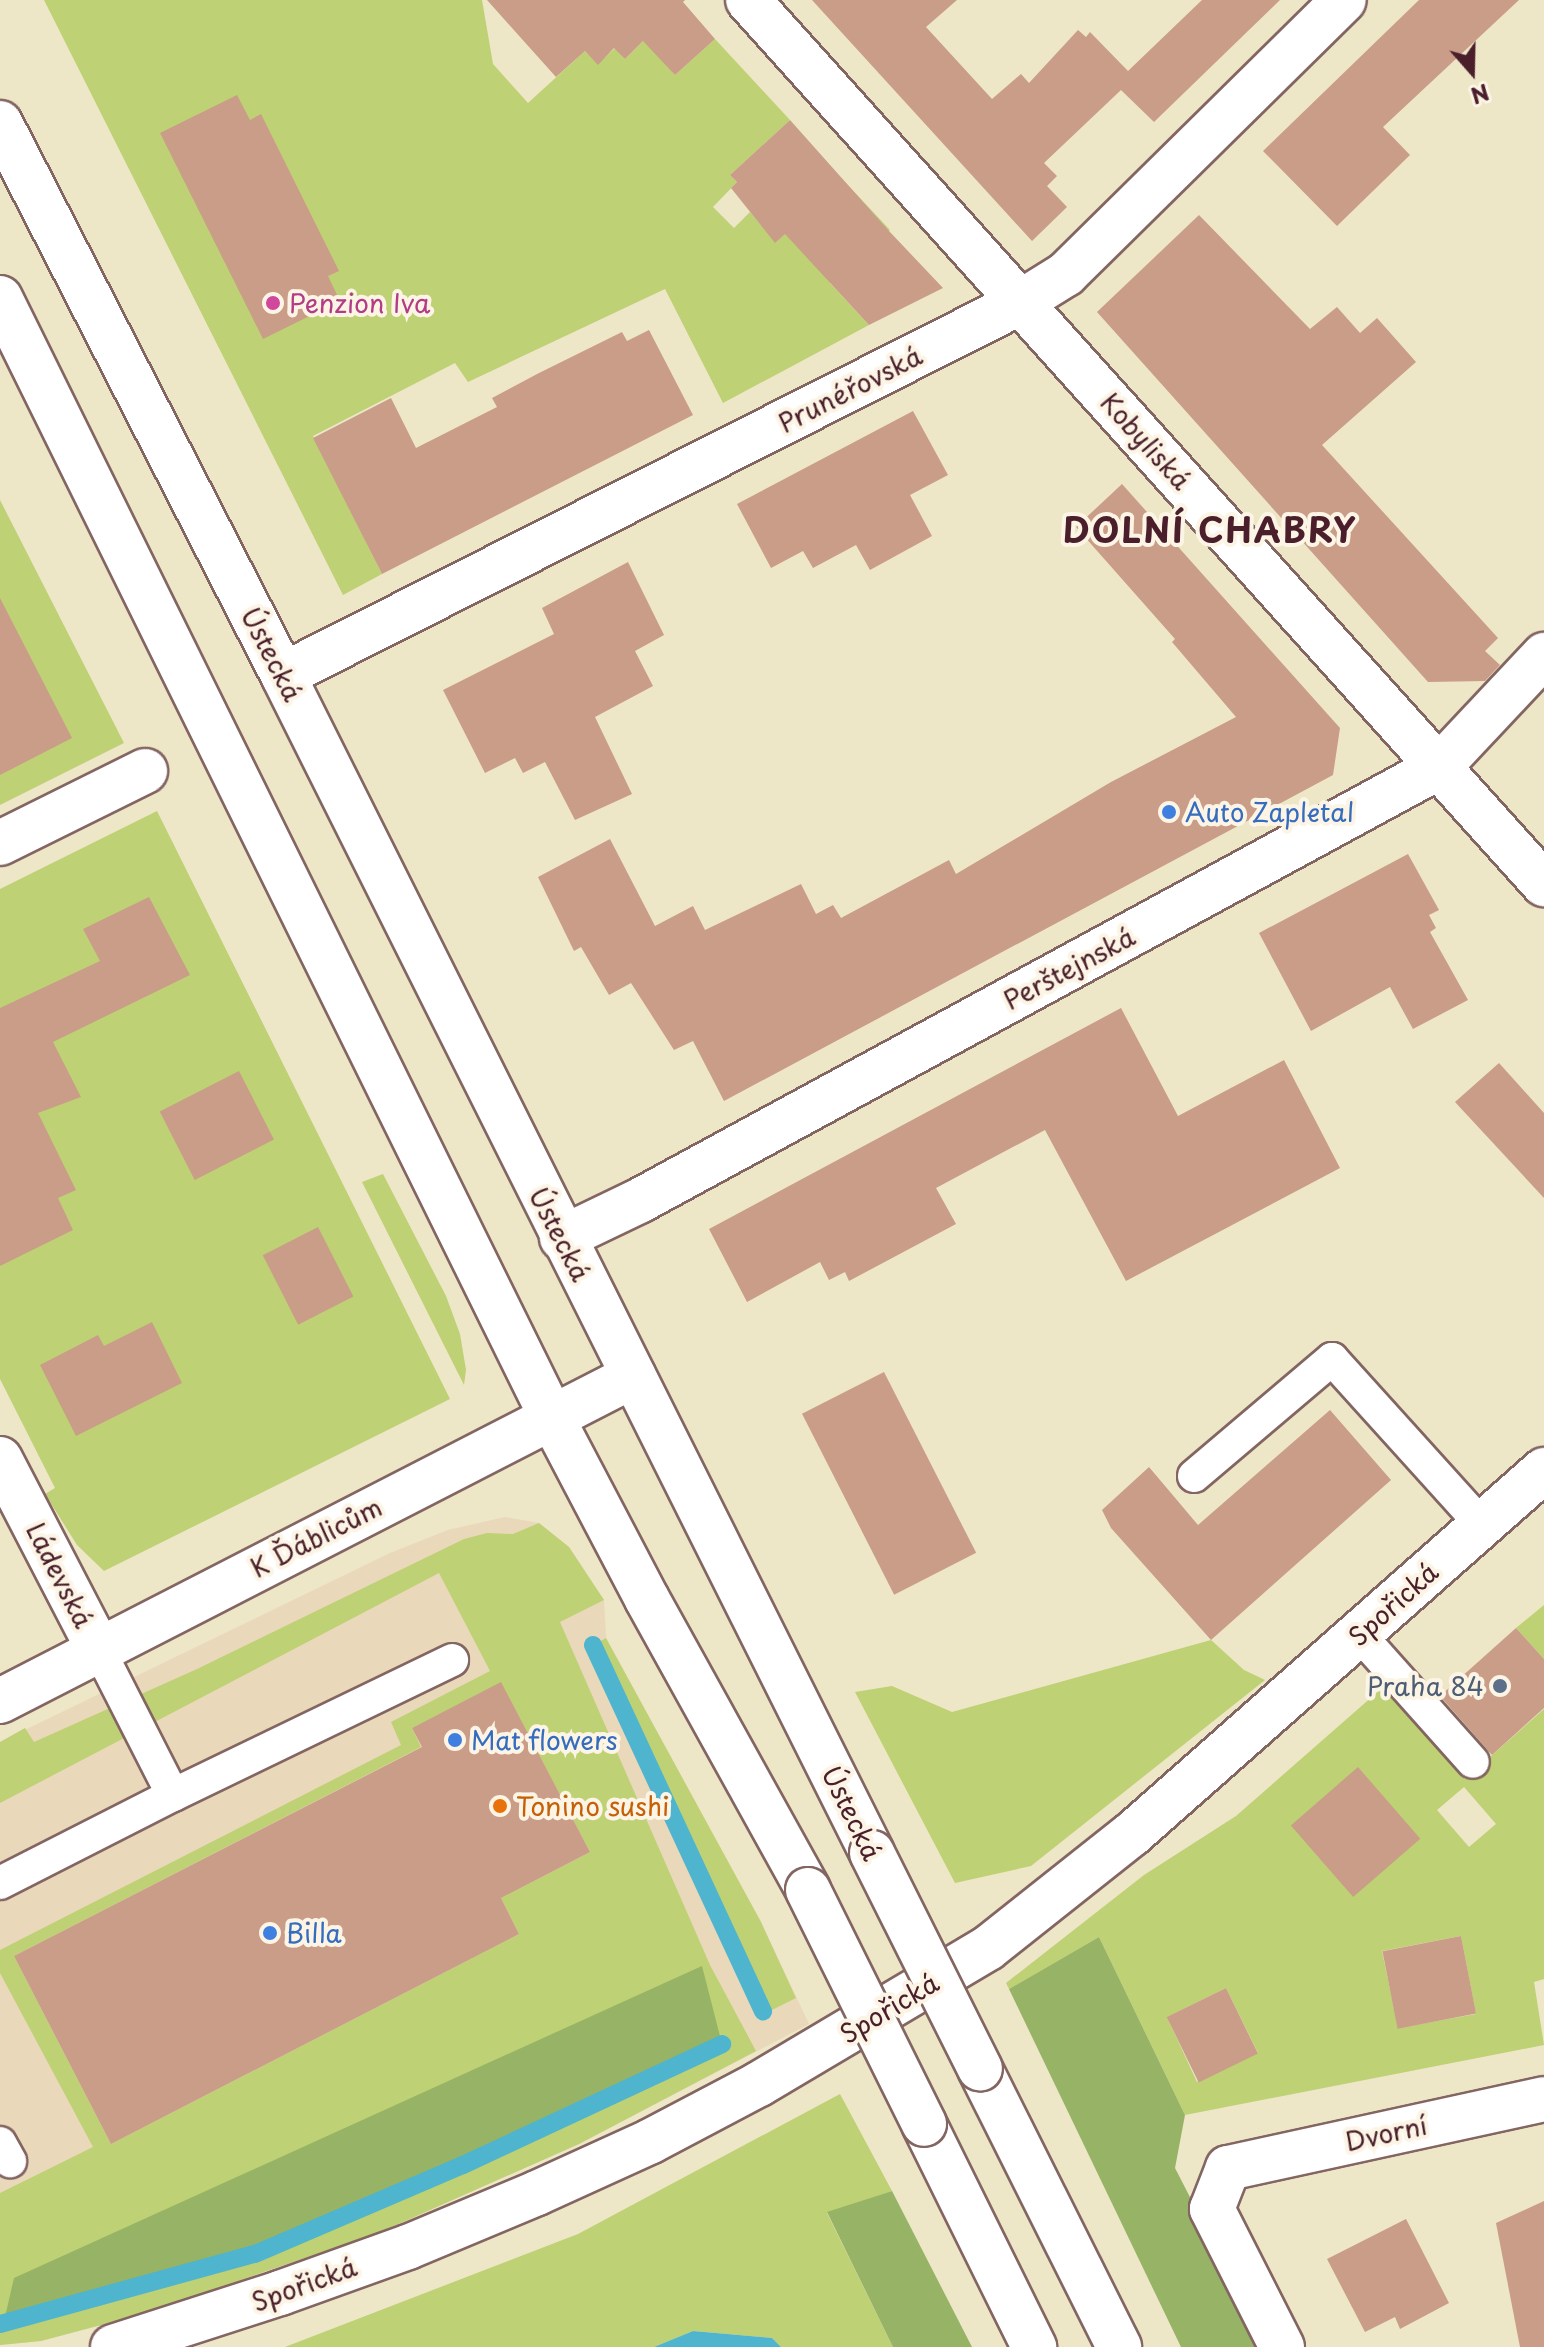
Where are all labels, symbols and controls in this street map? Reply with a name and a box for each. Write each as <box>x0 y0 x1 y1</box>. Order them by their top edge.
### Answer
north arrow <box>1432 32 1512 112</box>
text: N <box>1467 77 1494 114</box>
place label: Penzion Iva <box>289 287 430 319</box>
marker: Penzion Iva <box>264 294 282 312</box>
street label: Prunéřovská <box>773 339 927 439</box>
street label: Kobyliská <box>1095 386 1197 496</box>
district label: DOLNÍ CHABRY <box>1064 510 1356 550</box>
street label: Ústecká <box>235 602 309 706</box>
place label: Auto Zapletal <box>1185 796 1356 828</box>
marker: Auto Zapletal <box>1160 803 1178 821</box>
street label: Perštejnská <box>998 920 1140 1016</box>
street label: Ústecká <box>523 1182 597 1286</box>
street label: K Ďáblicům <box>244 1490 388 1584</box>
street label: Ládevská <box>20 1517 100 1633</box>
street label: Spořická <box>1342 1556 1444 1652</box>
place label: Praha 84 <box>1368 1670 1484 1702</box>
marker: Praha 84 <box>1491 1677 1509 1695</box>
place label: Mat flowers <box>471 1724 620 1756</box>
marker: Mat flowers <box>446 1731 464 1749</box>
street label: Ústecká <box>816 1761 888 1865</box>
place label: Tonino sushi <box>516 1790 668 1822</box>
marker: Tonino sushi <box>491 1797 509 1815</box>
place label: Billa <box>286 1917 342 1949</box>
marker: Billa <box>261 1924 279 1942</box>
street label: Spořická <box>834 1966 944 2050</box>
street label: Dvorní <box>1342 2109 1430 2157</box>
street label: Spořická <box>247 2251 361 2317</box>

